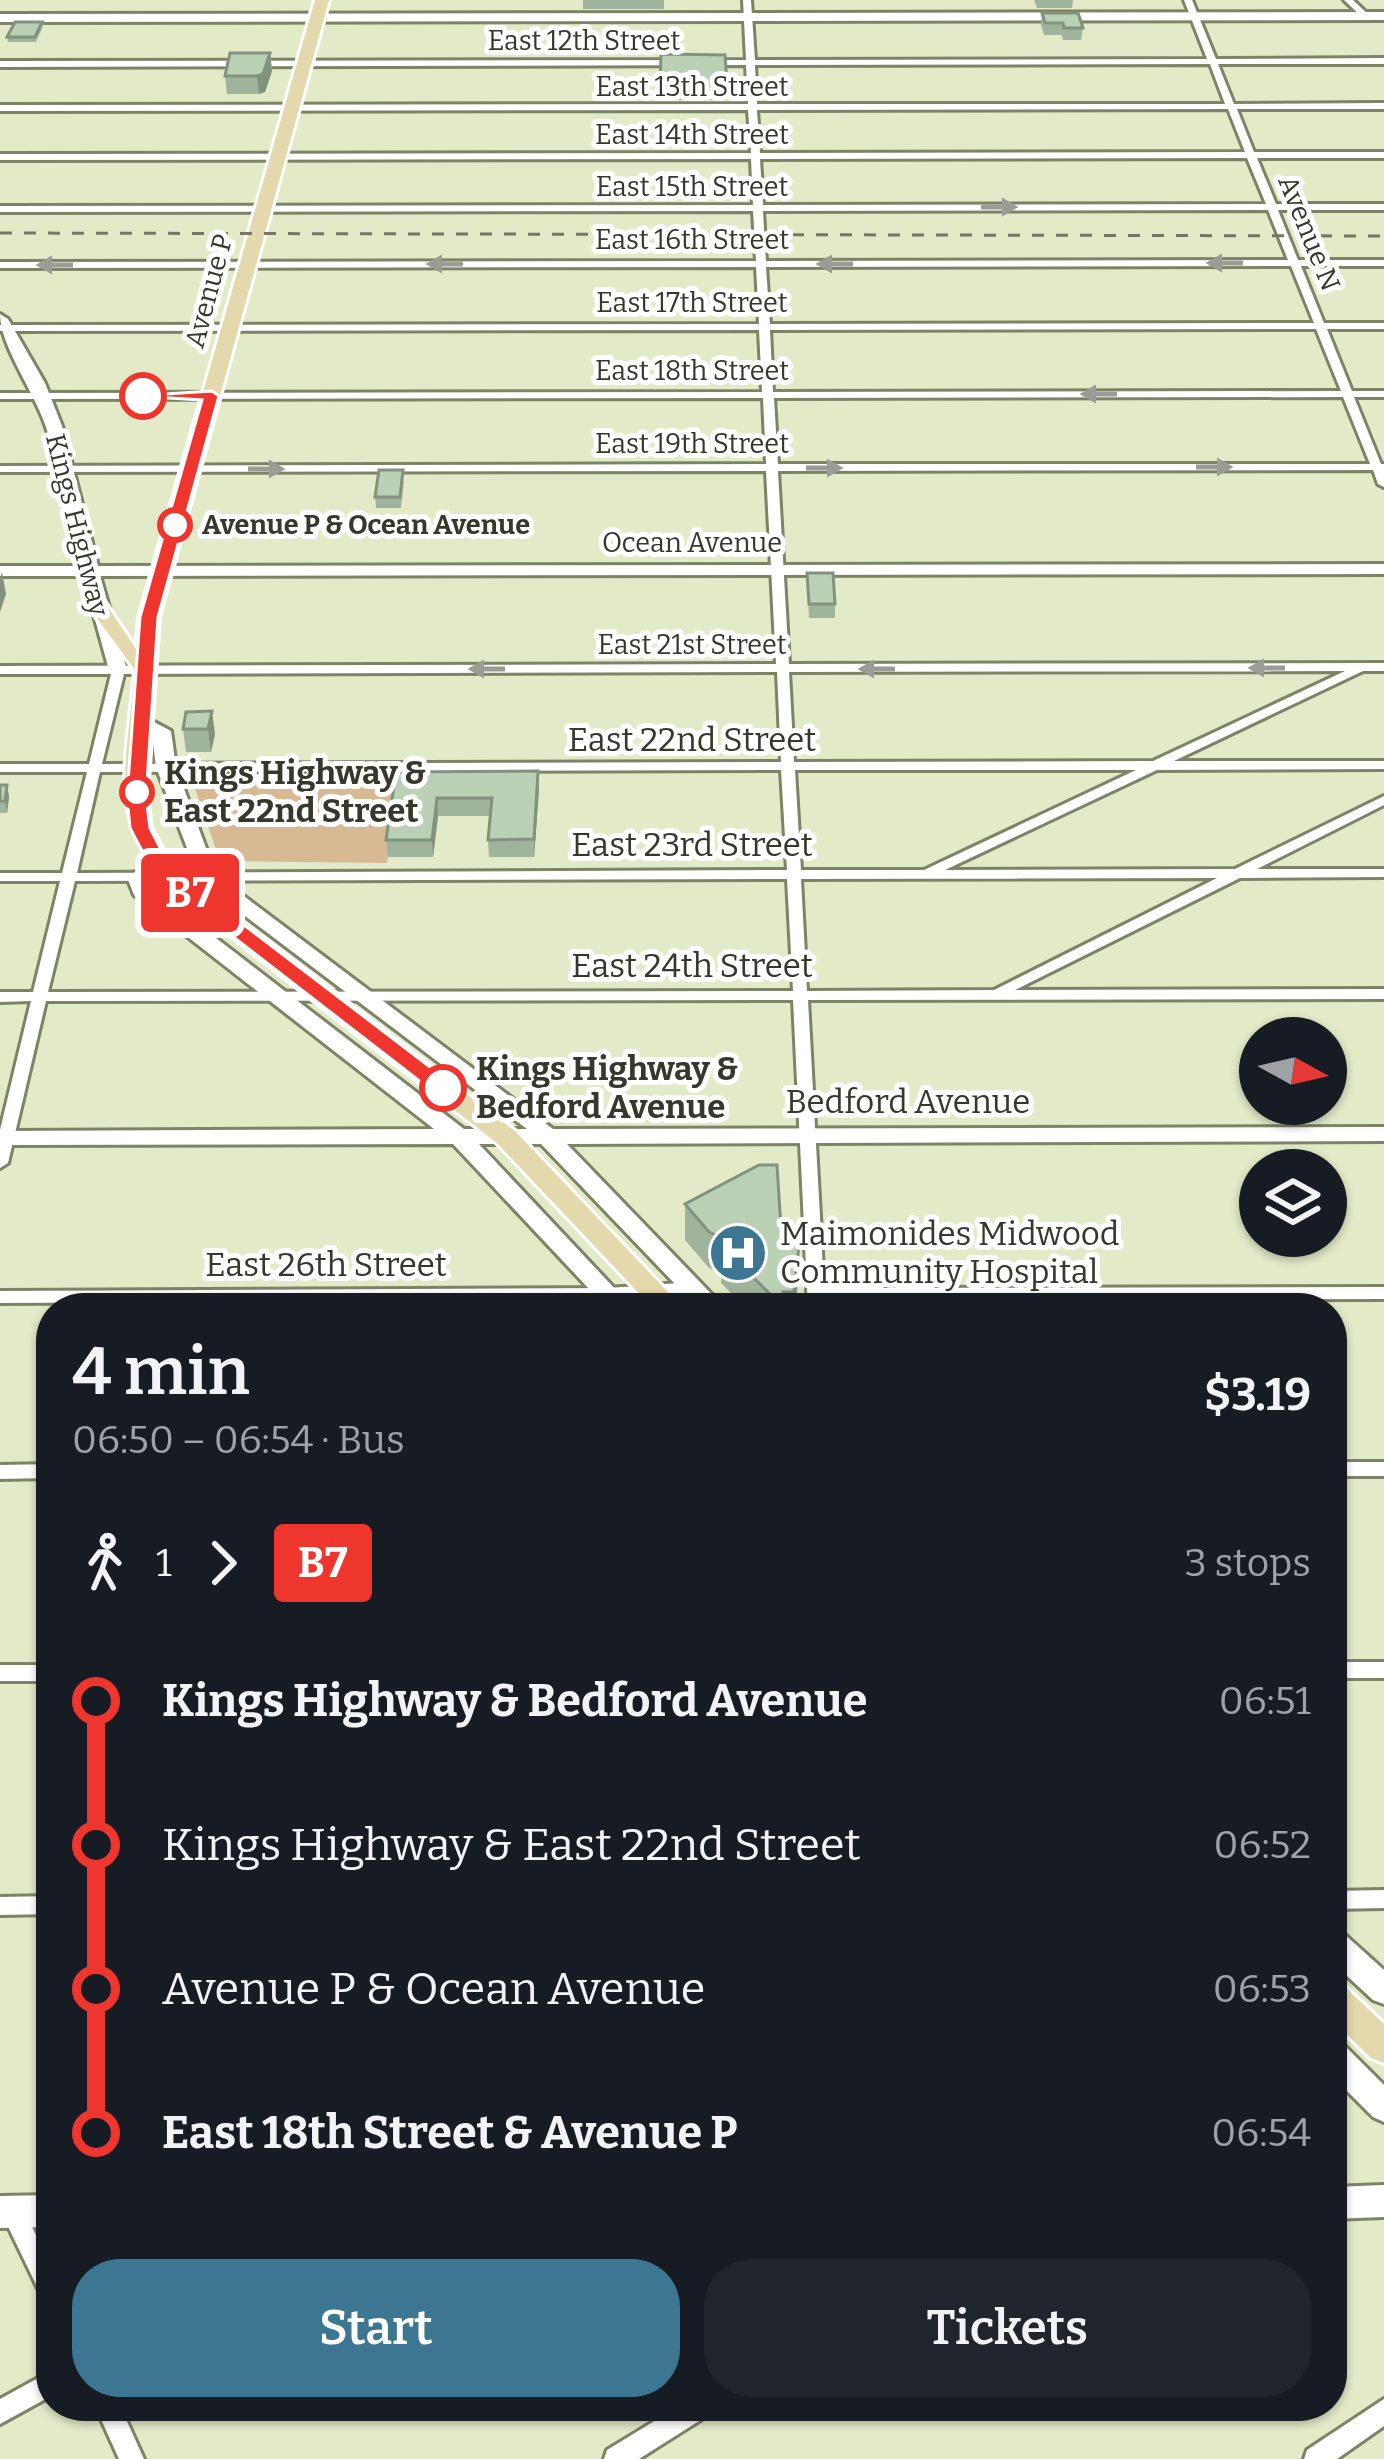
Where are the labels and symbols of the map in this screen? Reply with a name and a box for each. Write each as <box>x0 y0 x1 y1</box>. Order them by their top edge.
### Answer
street label: East 12th Street <box>488 25 681 57</box>
street label: East 13th Street <box>595 71 789 103</box>
street label: East 14th Street <box>595 119 789 151</box>
street label: East 15th Street <box>596 171 788 203</box>
street label: Avenue N <box>1271 171 1347 295</box>
one-way arrow <box>981 197 1019 217</box>
street label: East 16th Street <box>595 224 789 256</box>
street label: Avenue P <box>178 231 240 351</box>
one-way arrow <box>1205 253 1243 273</box>
one-way arrow <box>425 254 463 274</box>
one-way arrow <box>815 254 853 274</box>
one-way arrow <box>35 255 73 275</box>
street label: East 17th Street <box>596 287 788 319</box>
street label: East 18th Street <box>595 355 789 387</box>
unlabelled marker <box>121 374 165 418</box>
one-way arrow <box>1079 384 1117 404</box>
street label: East 19th Street <box>595 428 789 460</box>
street label: Kings Highway <box>39 431 115 620</box>
one-way arrow <box>1196 457 1234 477</box>
one-way arrow <box>806 458 844 478</box>
one-way arrow <box>248 459 286 479</box>
marker: Avenue P & Ocean Avenue <box>159 509 191 541</box>
place label: Avenue P & Ocean Avenue <box>202 509 530 541</box>
street label: Ocean Avenue <box>602 527 782 559</box>
street label: East 21st Street <box>597 629 787 661</box>
one-way arrow <box>1247 658 1285 678</box>
one-way arrow <box>467 659 505 679</box>
one-way arrow <box>857 659 895 679</box>
street label: East 22nd Street <box>568 720 816 760</box>
place label: Kings Highway & East 22nd Street <box>164 753 426 831</box>
marker: Kings Highway & East 22nd Street <box>121 776 153 808</box>
street label: East 23rd Street <box>571 825 813 865</box>
line badge: B7 <box>136 854 244 932</box>
street label: East 24th Street <box>571 946 813 986</box>
north arrow <box>1239 1017 1347 1125</box>
place label: Kings Highway & Bedford Avenue <box>476 1049 738 1127</box>
marker: Kings Highway & Bedford Avenue <box>421 1066 465 1110</box>
street label: Bedford Avenue <box>786 1082 1030 1122</box>
place label: Maimonides Midwood Community Hospital <box>780 1214 1119 1292</box>
hospital icon: Maimonides Midwood Community Hospital <box>707 1222 769 1284</box>
street label: East 26th Street <box>205 1245 447 1285</box>

